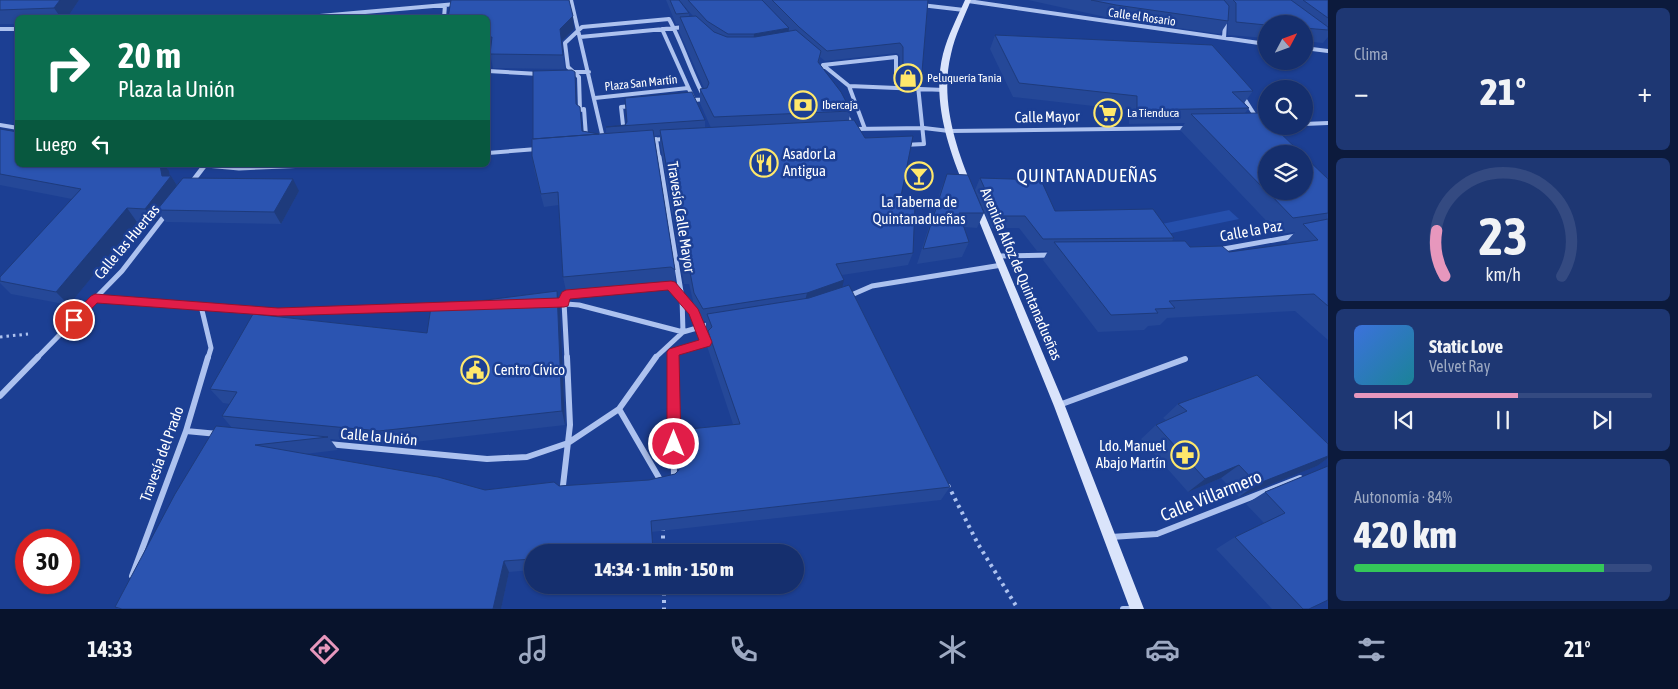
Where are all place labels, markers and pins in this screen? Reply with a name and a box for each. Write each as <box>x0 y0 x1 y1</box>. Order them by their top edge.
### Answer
shop icon: Peluquería Tania <box>893 63 923 93</box>
place label: Peluquería Tania <box>927 71 1002 85</box>
bank icon: Ibercaja <box>788 90 818 120</box>
place label: Ibercaja <box>822 98 858 112</box>
supermarket icon: La Tienduca <box>1093 98 1123 128</box>
place label: La Tienduca <box>1127 106 1179 120</box>
place label: Asador La Antigua <box>783 145 836 179</box>
restaurant icon: Asador La Antigua <box>749 148 779 178</box>
bar icon: La Taberna de Quintanadueñas <box>904 161 934 191</box>
place label: La Taberna de Quintanadueñas <box>873 193 966 227</box>
pin <box>53 299 95 341</box>
public building icon: Centro Cívico <box>460 355 490 385</box>
place label: Centro Cívico <box>494 361 565 378</box>
place label: Ldo. Manuel Abajo Martín <box>1096 437 1166 471</box>
pharmacy icon: Ldo. Manuel Abajo Martín <box>1170 440 1200 470</box>

